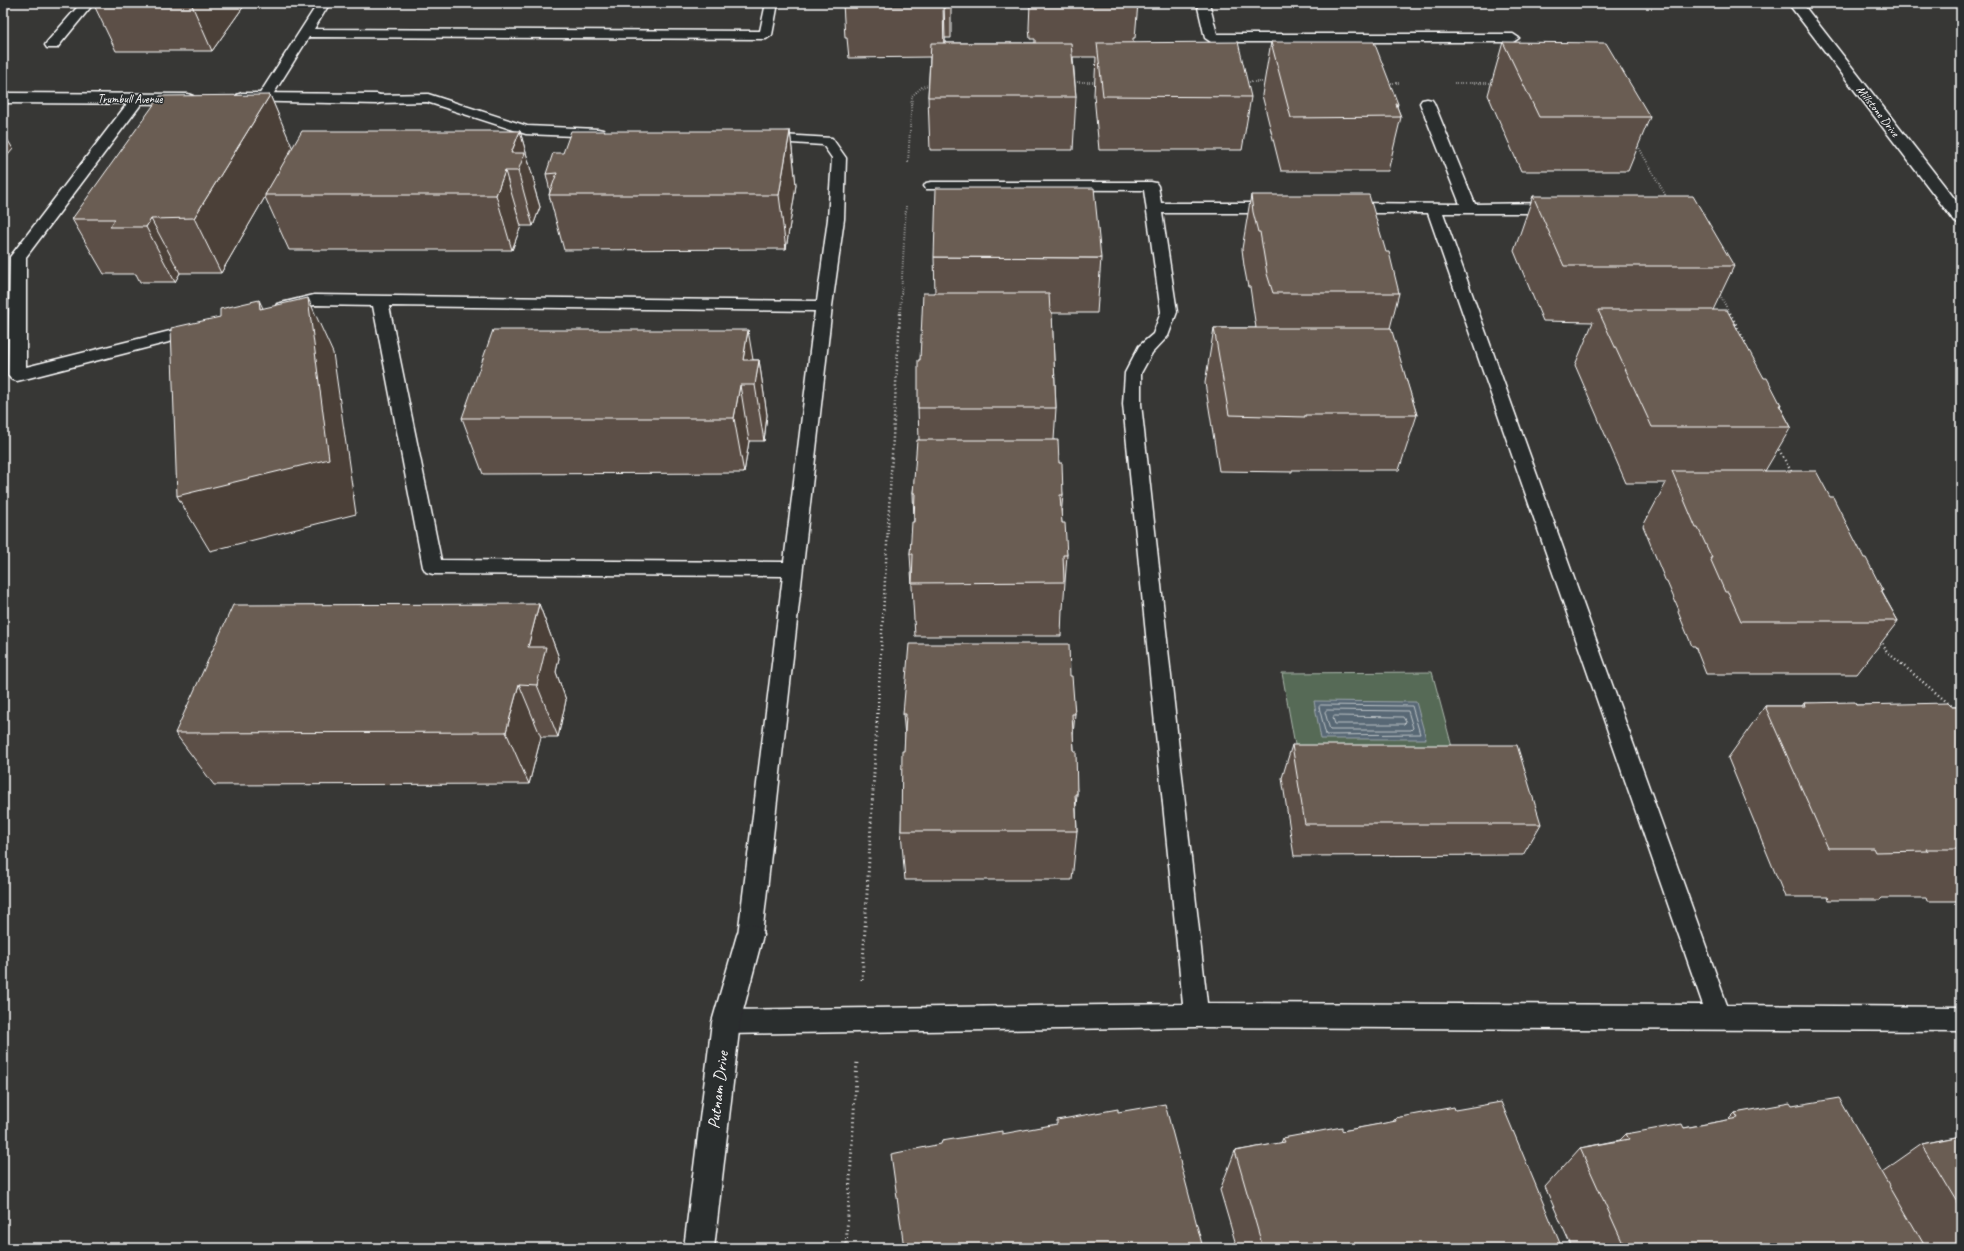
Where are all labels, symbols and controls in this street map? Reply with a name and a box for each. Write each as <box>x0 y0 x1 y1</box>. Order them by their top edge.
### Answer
street label: Millstone Drive <box>1853 82 1904 141</box>
street label: Trumbull Avenue <box>98 91 163 107</box>
street label: Putnam Drive <box>703 1049 733 1130</box>

